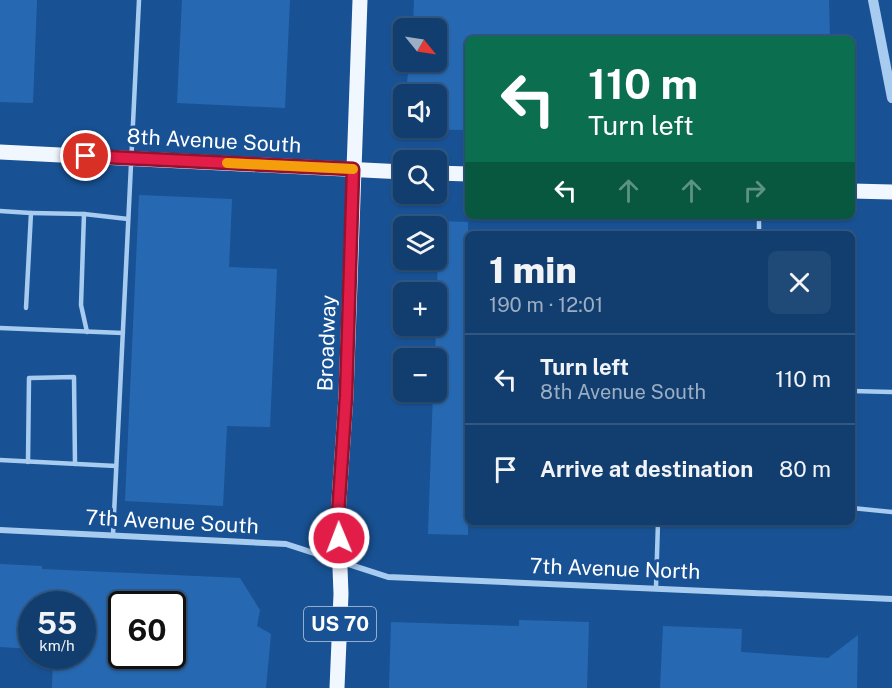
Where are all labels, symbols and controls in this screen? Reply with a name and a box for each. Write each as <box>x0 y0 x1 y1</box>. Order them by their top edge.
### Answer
north arrow <box>393 18 447 72</box>
map controls <box>393 18 447 402</box>
text: 110 m <box>588 59 698 108</box>
icon: left <box>489 60 567 138</box>
button: sound <box>393 84 447 138</box>
text: Turn left <box>588 109 694 141</box>
street label: 8th Avenue South <box>126 123 302 158</box>
pin <box>60 130 111 181</box>
icon: arrive <box>69 139 102 172</box>
button: search <box>393 150 447 204</box>
icon: left <box>549 174 582 207</box>
icon: ahead <box>612 174 645 207</box>
icon: ahead <box>675 174 708 207</box>
icon: right <box>738 174 771 207</box>
button: layers <box>393 216 447 270</box>
text: 1 min <box>489 249 577 291</box>
button: close <box>768 251 831 314</box>
button: + <box>393 282 447 336</box>
text: 190 m · 12:01 <box>489 293 603 317</box>
street label: Broadway <box>312 294 341 392</box>
button: − <box>393 348 447 402</box>
text: Turn left <box>540 354 629 380</box>
icon: left <box>489 363 522 396</box>
text: 110 m <box>775 366 831 392</box>
text: 8th Avenue South <box>540 380 706 404</box>
icon: arrive <box>489 453 522 486</box>
text: Arrive at destination <box>540 456 753 482</box>
text: 80 m <box>779 456 831 482</box>
street label: 7th Avenue South <box>85 504 259 539</box>
position arrow <box>307 506 371 570</box>
street label: 7th Avenue North <box>529 553 701 584</box>
speed limit sign: 60 <box>108 591 186 669</box>
text: 55 <box>37 605 77 641</box>
road number: US 70 <box>304 607 376 641</box>
text: km/h <box>39 637 75 654</box>

